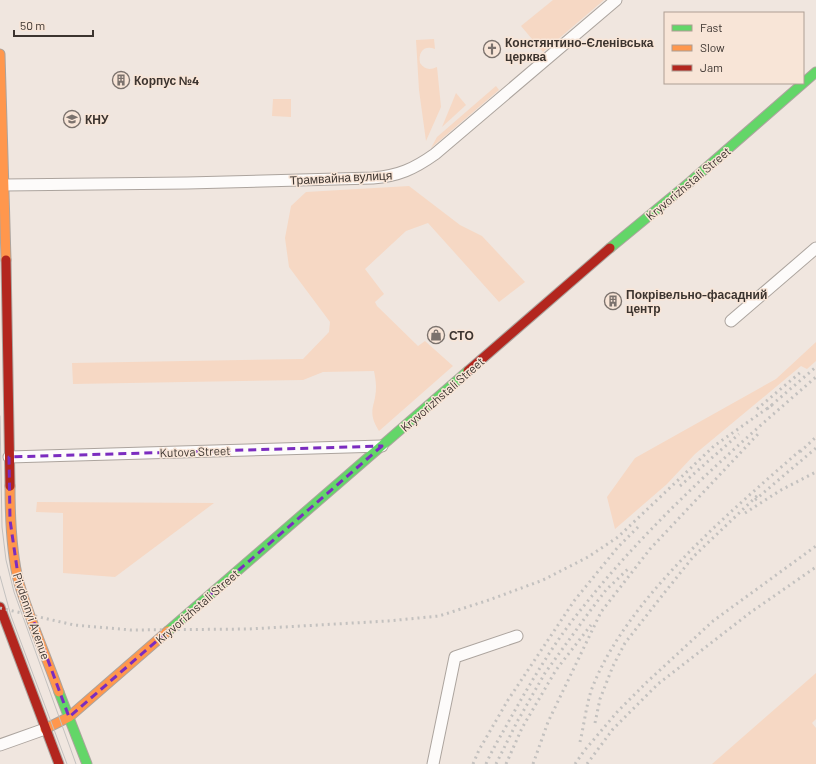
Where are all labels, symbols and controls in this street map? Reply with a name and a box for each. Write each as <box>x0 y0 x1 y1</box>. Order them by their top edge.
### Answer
scale bar <box>14 12 93 38</box>
legend <box>664 12 804 84</box>
text: 50 m <box>20 18 45 32</box>
text: Fast <box>700 20 723 34</box>
place label: Констянтино-Єленівська церква <box>505 35 654 64</box>
church icon: Констянтино-Єленівська церква <box>482 39 502 59</box>
text: Slow <box>700 40 725 54</box>
text: Jam <box>700 60 723 74</box>
building icon: Корпус №4 <box>111 70 131 90</box>
place label: Корпус №4 <box>134 73 199 88</box>
school or university icon: КНУ <box>62 109 82 129</box>
place label: КНУ <box>85 112 109 126</box>
street label: Kryvorizhstali Street <box>643 144 733 222</box>
street label: Трамвайна вулиця <box>289 167 393 188</box>
place label: Покрівельно-фасадний центр <box>626 287 767 316</box>
building icon: Покрівельно-фасадний центр <box>603 291 623 311</box>
shop icon: СТО <box>426 325 446 345</box>
place label: СТО <box>449 328 474 342</box>
street label: Kryvorizhstali Street <box>397 354 487 434</box>
street label: Kutova Street <box>159 443 231 459</box>
street label: Kryvorizhstali Street <box>152 566 242 646</box>
street label: Pivdennyi Avenue <box>11 571 53 661</box>

